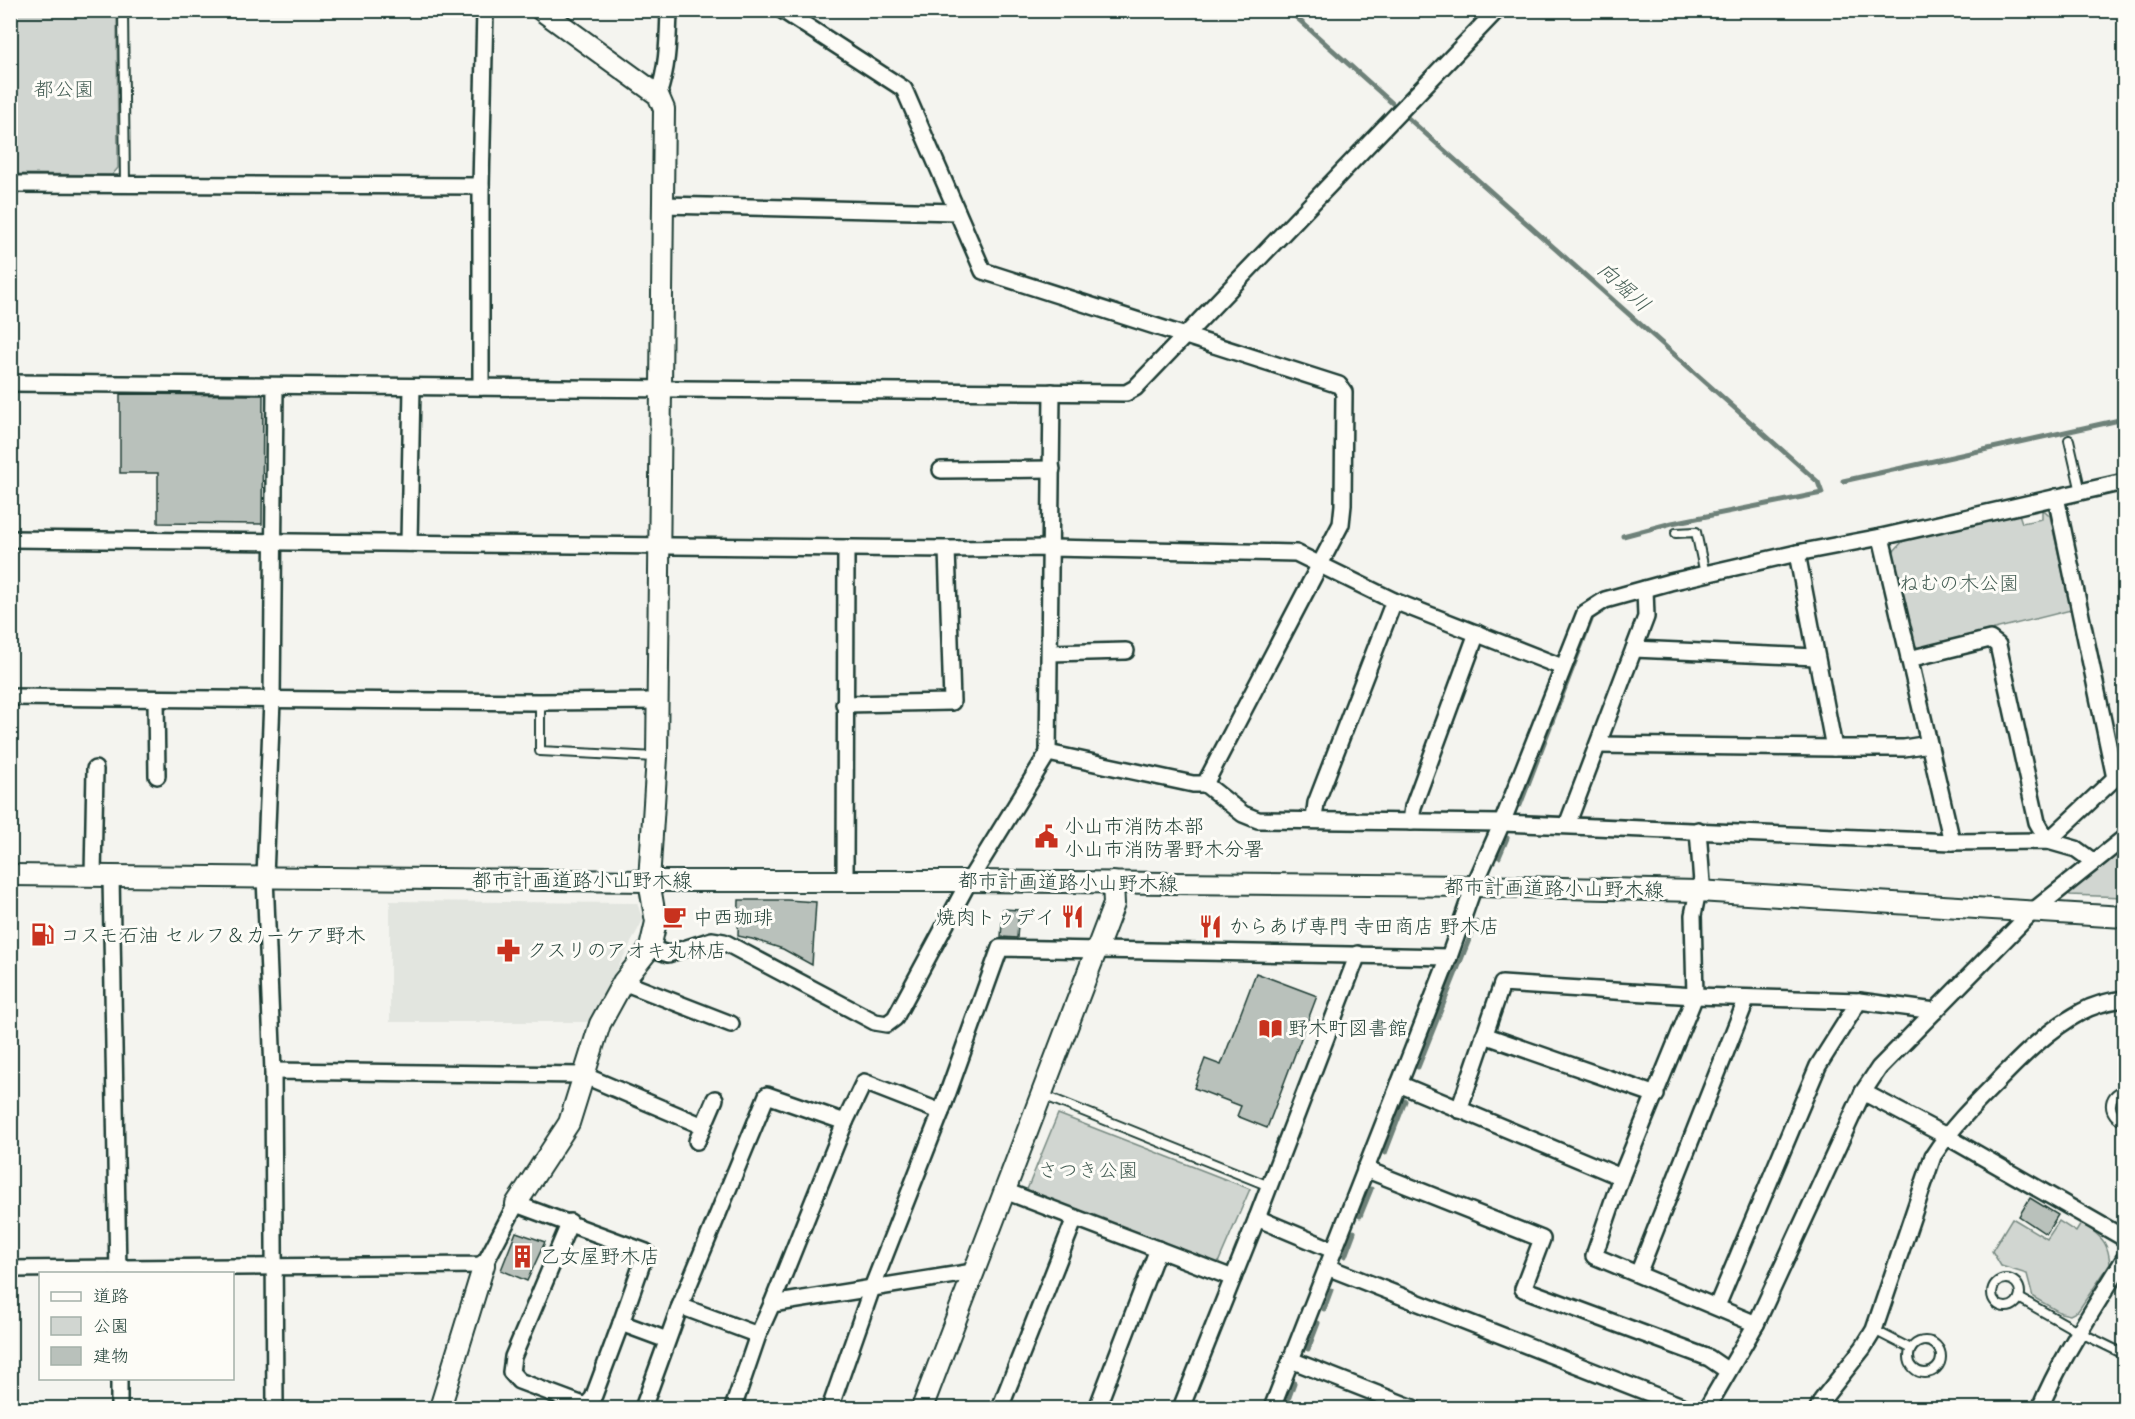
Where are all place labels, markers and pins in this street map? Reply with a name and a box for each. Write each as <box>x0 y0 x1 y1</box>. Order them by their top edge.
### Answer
place label: 小山市消防本部 小山市消防署野木分署 <box>1064 814 1264 864</box>
public building icon: 小山市消防本部 小山市消防署野木分署 <box>1033 824 1059 850</box>
cafe icon: 中西珈琲 <box>662 904 688 930</box>
restaurant icon: 焼肉トゥデイ <box>1060 904 1086 930</box>
place label: 中西珈琲 <box>693 905 773 932</box>
place label: 焼肉トゥデイ <box>936 905 1055 932</box>
restaurant icon: からあげ専門 寺田商店 野木店 <box>1198 913 1224 939</box>
place label: からあげ専門 寺田商店 野木店 <box>1229 914 1499 941</box>
fuel station icon: コスモ石油 セルフ＆カーケア野木 <box>29 922 55 948</box>
place label: コスモ石油 セルフ＆カーケア野木 <box>60 923 365 950</box>
pharmacy icon: クスリのアオキ丸林店 <box>496 937 522 963</box>
place label: クスリのアオキ丸林店 <box>527 938 727 965</box>
library icon: 野木町図書館 <box>1257 1015 1283 1041</box>
place label: 野木町図書館 <box>1288 1016 1408 1043</box>
building icon: 乙女屋野木店 <box>509 1243 535 1269</box>
place label: 乙女屋野木店 <box>540 1244 660 1271</box>

